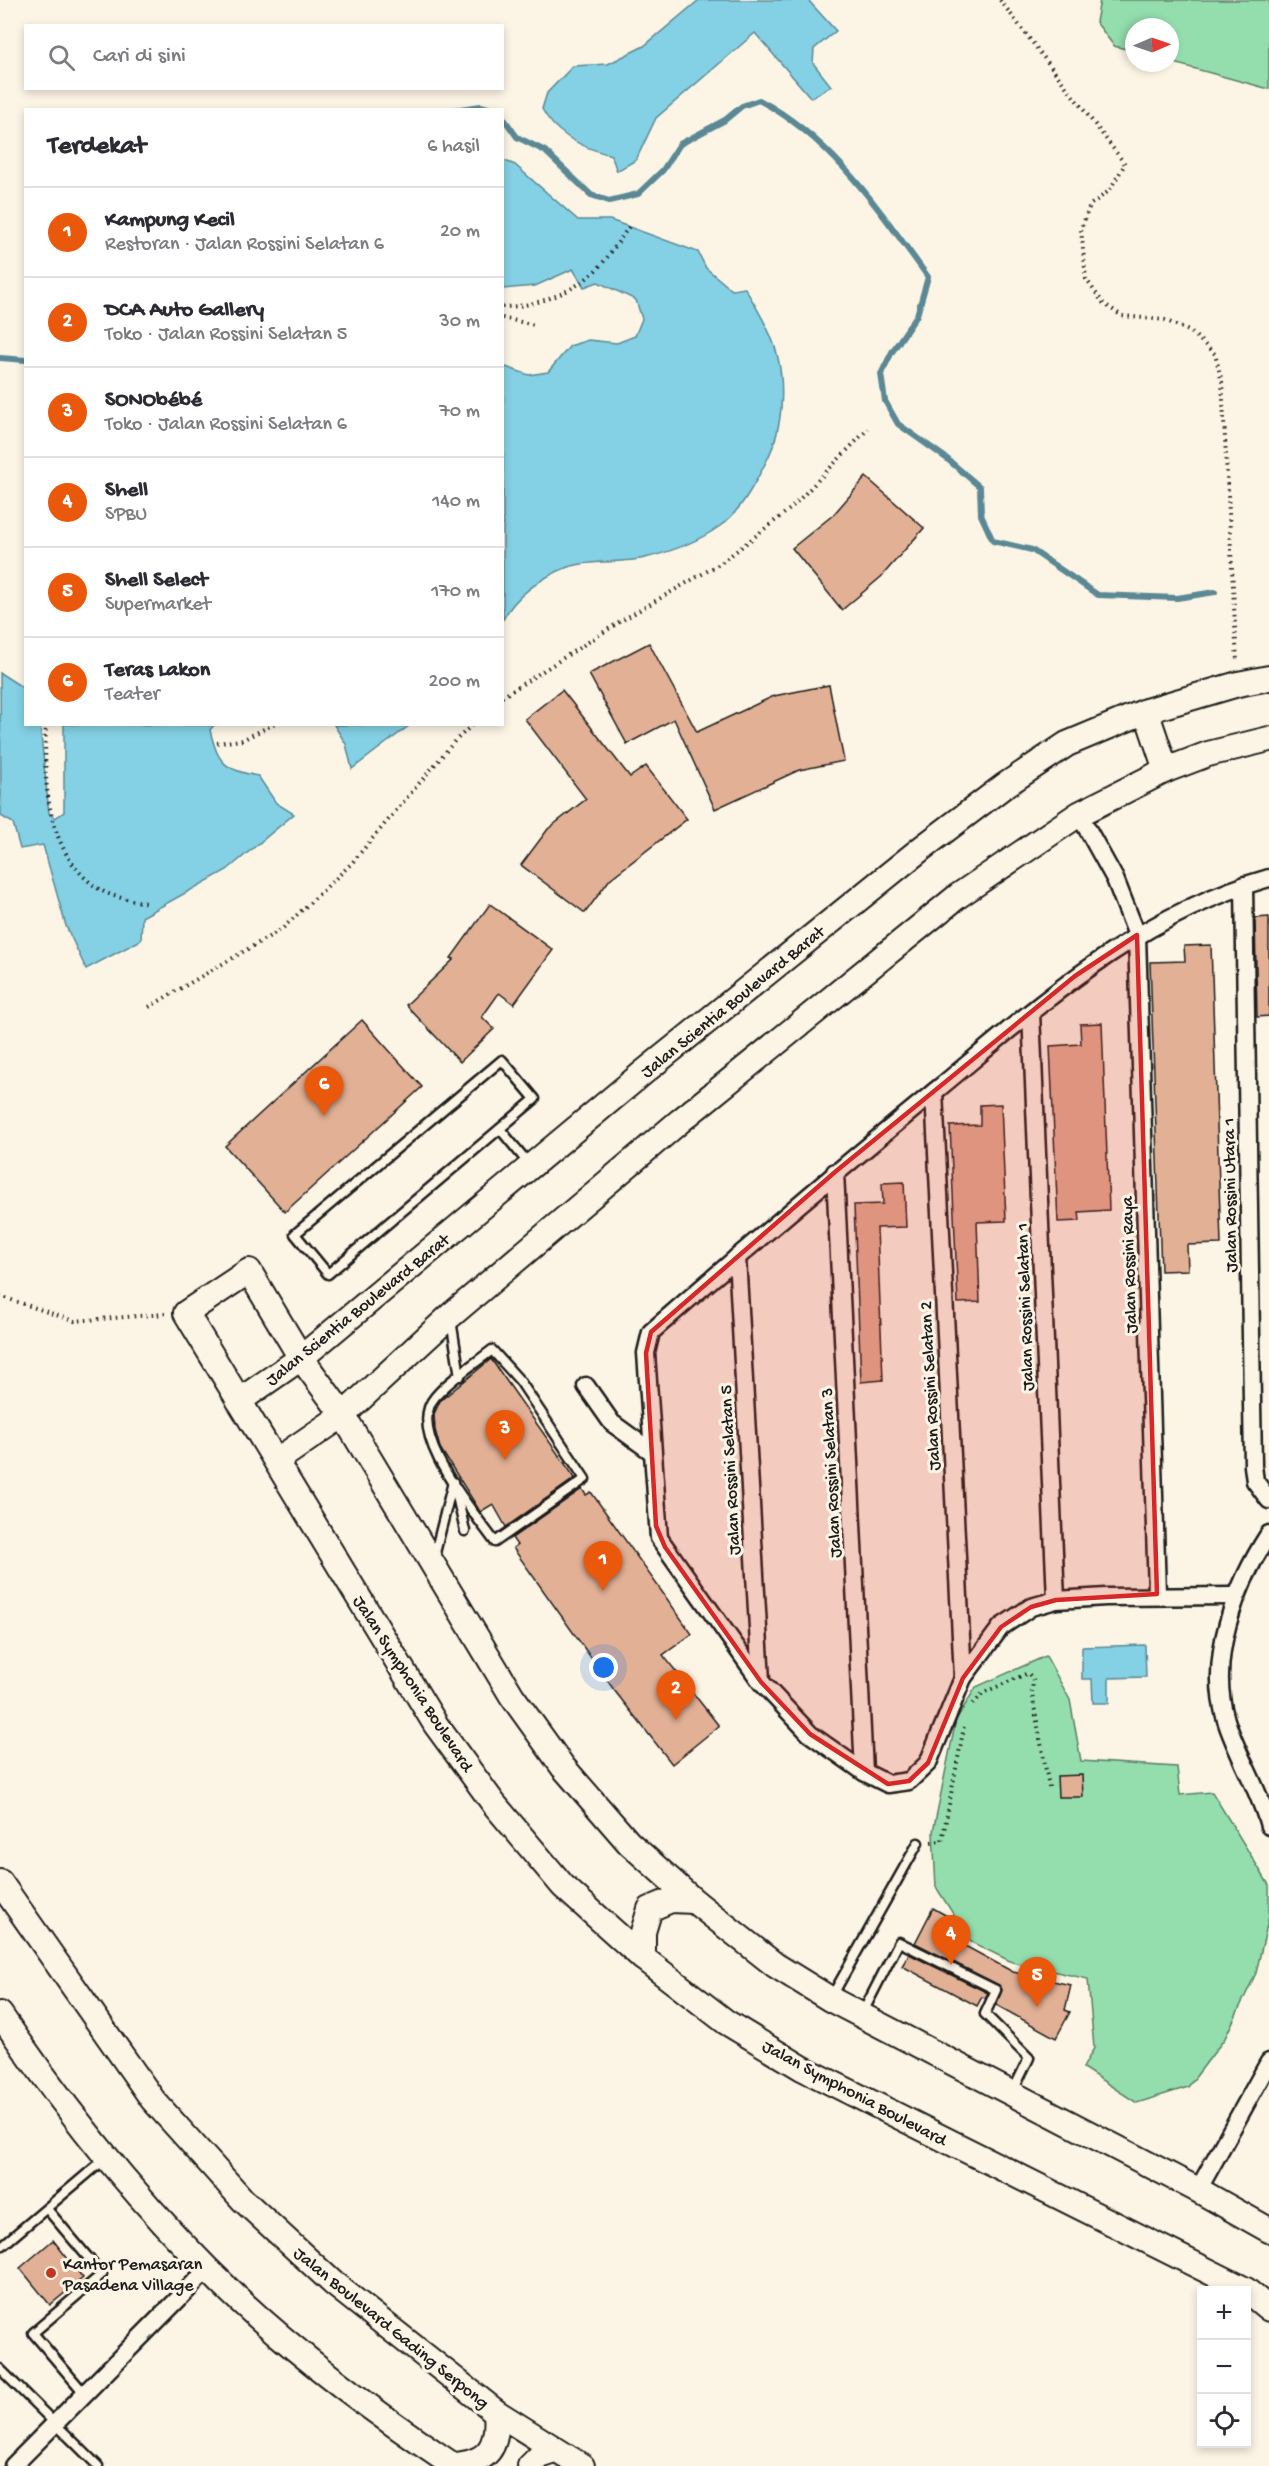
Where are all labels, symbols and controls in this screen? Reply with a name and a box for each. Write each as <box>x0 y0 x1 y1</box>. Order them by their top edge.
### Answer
north arrow <box>1125 18 1179 72</box>
search box <box>24 24 504 90</box>
icon: search <box>45 41 78 74</box>
text: Cari di sini <box>93 44 186 70</box>
text: Terdekat <box>48 132 146 163</box>
text: 6 hasil <box>427 136 480 159</box>
text: Kampung Kecil <box>105 208 235 234</box>
text: 1 <box>63 221 72 244</box>
text: 20 m <box>440 221 480 244</box>
text: Restoran · Jalan Rossini Selatan 6 <box>105 234 384 257</box>
text: DCA Auto Gallery <box>105 298 264 324</box>
text: 2 <box>63 311 72 334</box>
text: 30 m <box>439 311 480 334</box>
text: Toko · Jalan Rossini Selatan 5 <box>105 324 347 347</box>
text: SONObébé <box>105 388 202 414</box>
text: 3 <box>62 401 73 424</box>
text: 70 m <box>439 401 480 424</box>
text: Toko · Jalan Rossini Selatan 6 <box>105 414 347 437</box>
text: Shell <box>105 478 148 504</box>
text: 4 <box>63 491 72 514</box>
text: 140 m <box>432 491 480 514</box>
text: SPBU <box>105 504 147 527</box>
text: Shell Select <box>105 568 208 594</box>
text: 5 <box>62 581 73 604</box>
text: 170 m <box>431 581 480 604</box>
text: Supermarket <box>105 594 211 617</box>
text: Teras Lakon <box>105 658 210 684</box>
text: 6 <box>62 671 73 694</box>
text: 200 m <box>429 671 480 694</box>
text: Teater <box>105 684 160 707</box>
street label: Jalan Scientia Boulevard Barat <box>637 921 831 1084</box>
pin: 6 <box>304 1066 344 1116</box>
street label: Jalan Rossini Utara 1 <box>1220 1117 1243 1272</box>
street label: Jalan Rossini Raya <box>1118 1195 1143 1334</box>
street label: Jalan Rossini Selatan 1 <box>1013 1223 1040 1391</box>
street label: Jalan Scientia Boulevard Barat <box>262 1229 456 1392</box>
street label: Jalan Rossini Selatan 2 <box>917 1301 946 1471</box>
street label: Jalan Rossini Selatan 5 <box>717 1384 746 1555</box>
street label: Jalan Rossini Selatan 3 <box>818 1387 847 1558</box>
pin: 3 <box>486 1410 524 1460</box>
pin: 1 <box>584 1542 622 1591</box>
street label: Jalan Symphonia Boulevard <box>347 1592 478 1778</box>
your location <box>589 1653 618 1682</box>
pin: 2 <box>656 1670 696 1720</box>
pin: 4 <box>932 1916 970 1965</box>
pin: 5 <box>1018 1958 1056 2007</box>
street label: Jalan Symphonia Boulevard <box>758 2037 951 2153</box>
street label: Jalan Boulevard Gading Serpong <box>288 2244 492 2414</box>
place label: Kantor Pemasaran Pasadena Village <box>62 2255 203 2297</box>
marker: Kantor Pemasaran Pasadena Village <box>44 2266 58 2280</box>
map controls <box>1197 2286 1251 2448</box>
button: + <box>1197 2286 1251 2340</box>
button: − <box>1197 2340 1251 2394</box>
button: locate <box>1197 2394 1251 2448</box>

